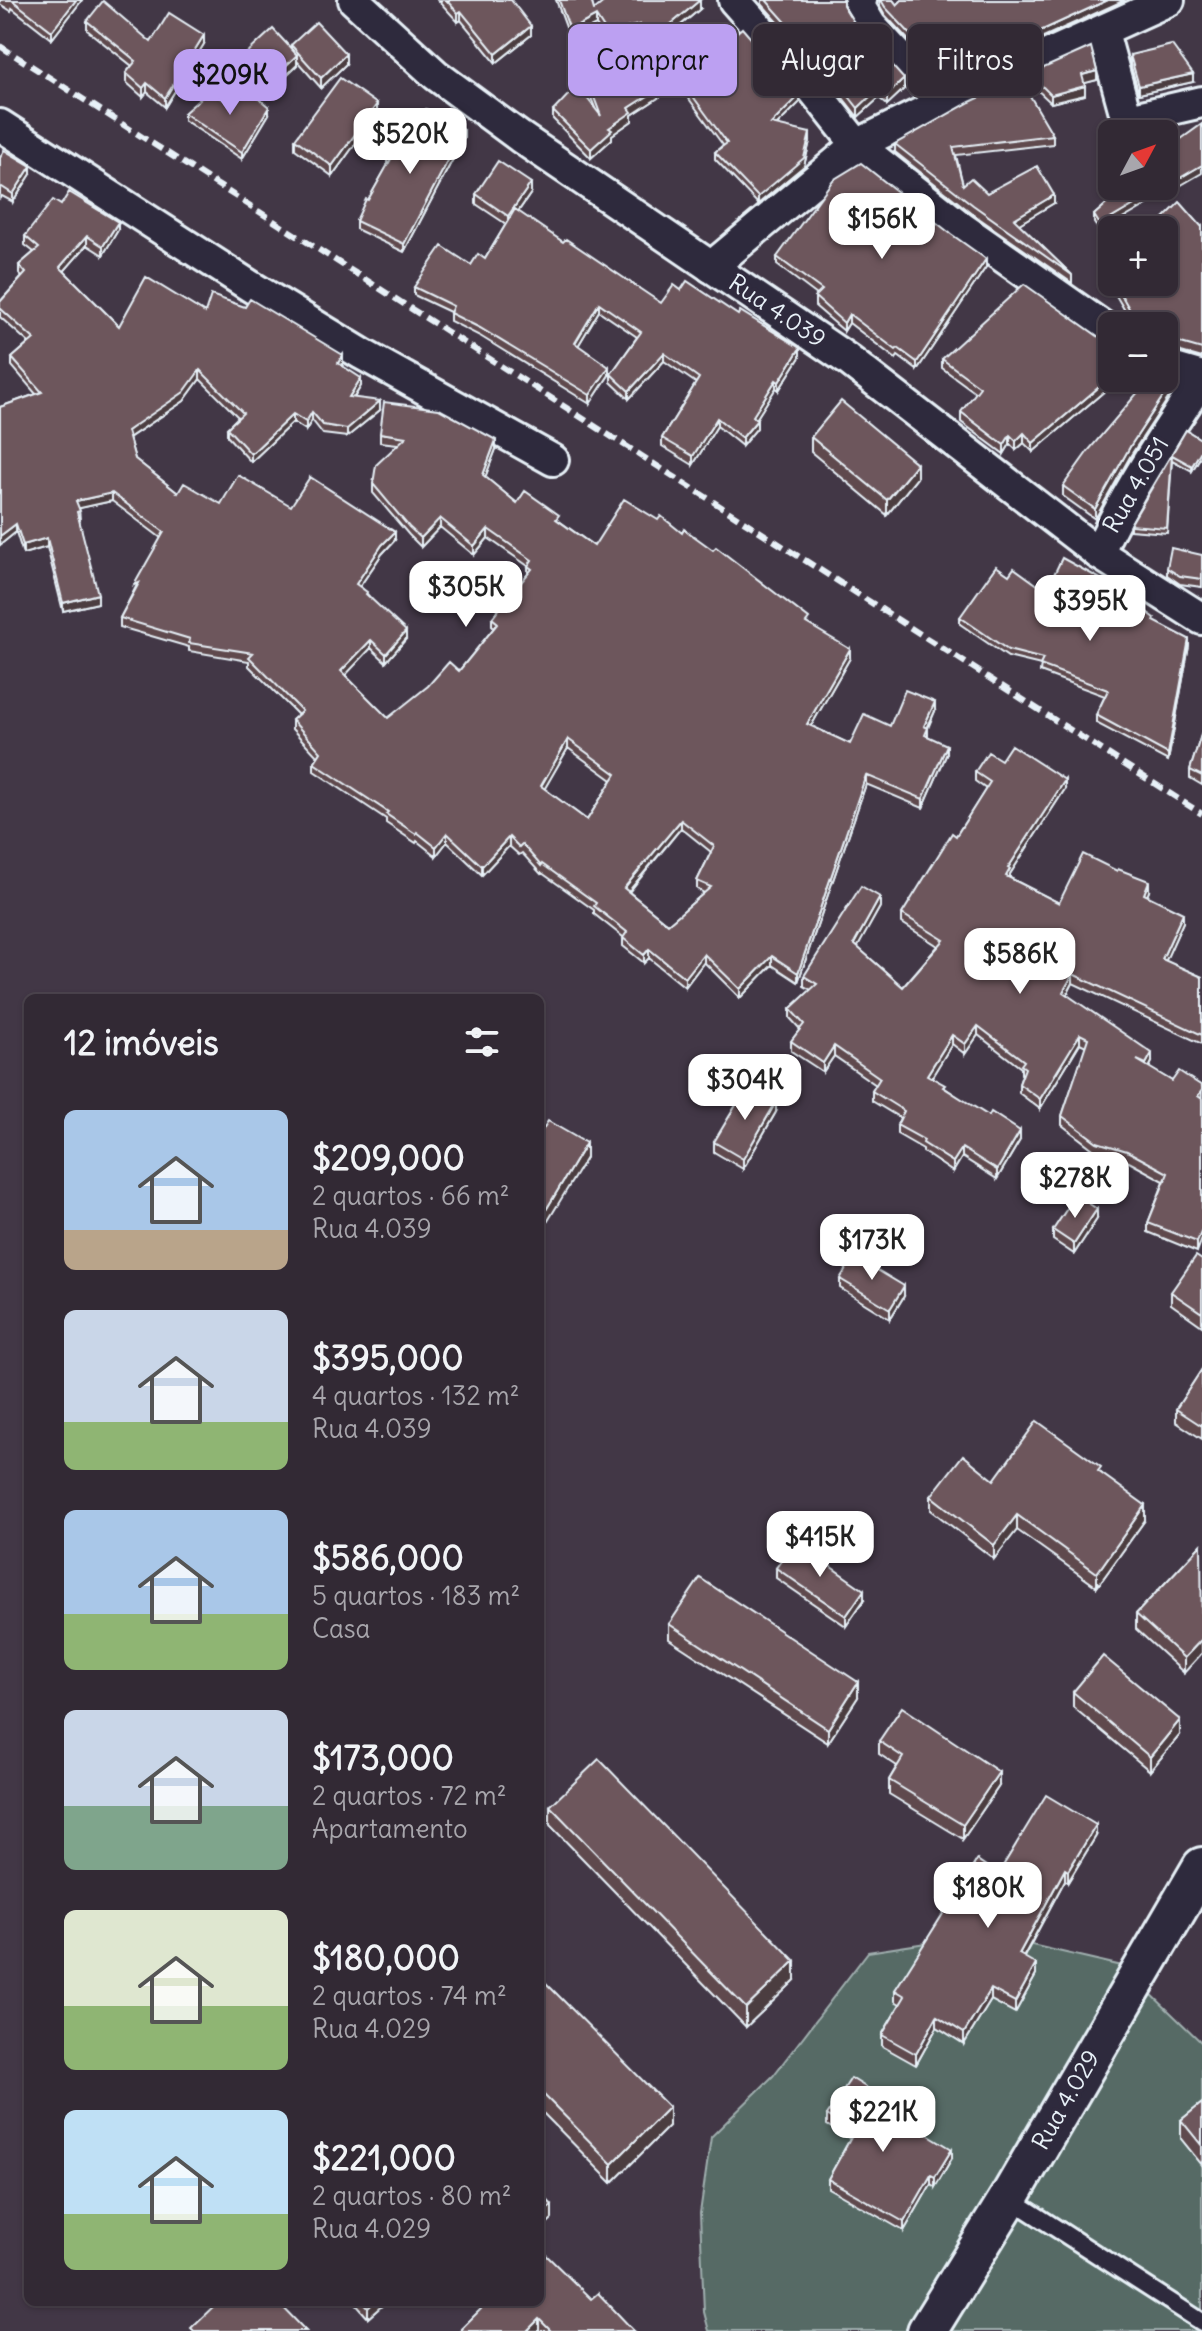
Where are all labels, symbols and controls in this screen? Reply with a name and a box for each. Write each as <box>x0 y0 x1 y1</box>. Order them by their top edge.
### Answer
chip: Comprar <box>568 24 737 96</box>
chip: Alugar <box>753 24 892 96</box>
chip: Filtros <box>908 24 1042 96</box>
pin: $209K <box>174 49 286 117</box>
text: $209K <box>192 58 268 91</box>
pin: $520K <box>354 108 466 176</box>
text: $520K <box>372 117 448 150</box>
north arrow <box>1098 120 1178 200</box>
map controls <box>1098 120 1178 392</box>
pin: $156K <box>826 193 938 261</box>
text: $156K <box>847 202 917 235</box>
button: + <box>1098 216 1178 296</box>
street label: Rua 4.039 <box>723 267 832 354</box>
button: − <box>1098 312 1178 392</box>
street label: Rua 4.051 <box>1096 431 1175 538</box>
pin: $305K <box>410 561 522 629</box>
text: $305K <box>427 570 505 603</box>
pin: $395K <box>1034 575 1146 643</box>
text: $395K <box>1052 584 1128 617</box>
pin: $586K <box>964 928 1076 996</box>
text: $586K <box>982 937 1058 970</box>
icon: filters <box>460 1020 504 1064</box>
text: 12 imóveis <box>64 1021 219 1064</box>
pin: $304K <box>689 1054 801 1122</box>
text: $304K <box>706 1063 784 1096</box>
text: $209,000 <box>312 1136 465 1179</box>
icon: home <box>128 1142 224 1238</box>
pin: $278K <box>1019 1152 1131 1220</box>
text: $278K <box>1039 1161 1111 1194</box>
text: 2 quartos · 66 m² <box>312 1179 509 1212</box>
text: Rua 4.039 <box>312 1212 432 1245</box>
pin: $173K <box>816 1214 928 1282</box>
text: $173K <box>838 1223 906 1256</box>
text: $395,000 <box>312 1336 464 1379</box>
icon: home <box>128 1342 224 1438</box>
text: 4 quartos · 132 m² <box>312 1379 520 1412</box>
text: Rua 4.039 <box>312 1412 432 1445</box>
pin: $415K <box>764 1511 876 1579</box>
text: $415K <box>785 1520 855 1553</box>
text: $586,000 <box>312 1536 464 1579</box>
icon: home <box>128 1542 224 1638</box>
text: 5 quartos · 183 m² <box>312 1579 520 1612</box>
text: Casa <box>312 1612 370 1645</box>
text: $173,000 <box>312 1736 454 1779</box>
icon: home <box>128 1742 224 1838</box>
text: 2 quartos · 72 m² <box>312 1779 506 1812</box>
text: Apartamento <box>312 1812 468 1845</box>
pin: $180K <box>932 1862 1044 1930</box>
text: $180K <box>952 1871 1024 1904</box>
text: $180,000 <box>312 1936 460 1979</box>
icon: home <box>128 1942 224 2038</box>
text: 2 quartos · 74 m² <box>312 1979 507 2012</box>
text: Rua 4.029 <box>312 2012 431 2045</box>
street label: Rua 4.029 <box>1025 2044 1106 2155</box>
pin: $221K <box>827 2086 939 2154</box>
text: $221K <box>848 2095 918 2128</box>
text: $221,000 <box>312 2136 456 2179</box>
icon: home <box>128 2142 224 2238</box>
text: 2 quartos · 80 m² <box>312 2179 512 2212</box>
text: Rua 4.029 <box>312 2212 431 2245</box>

